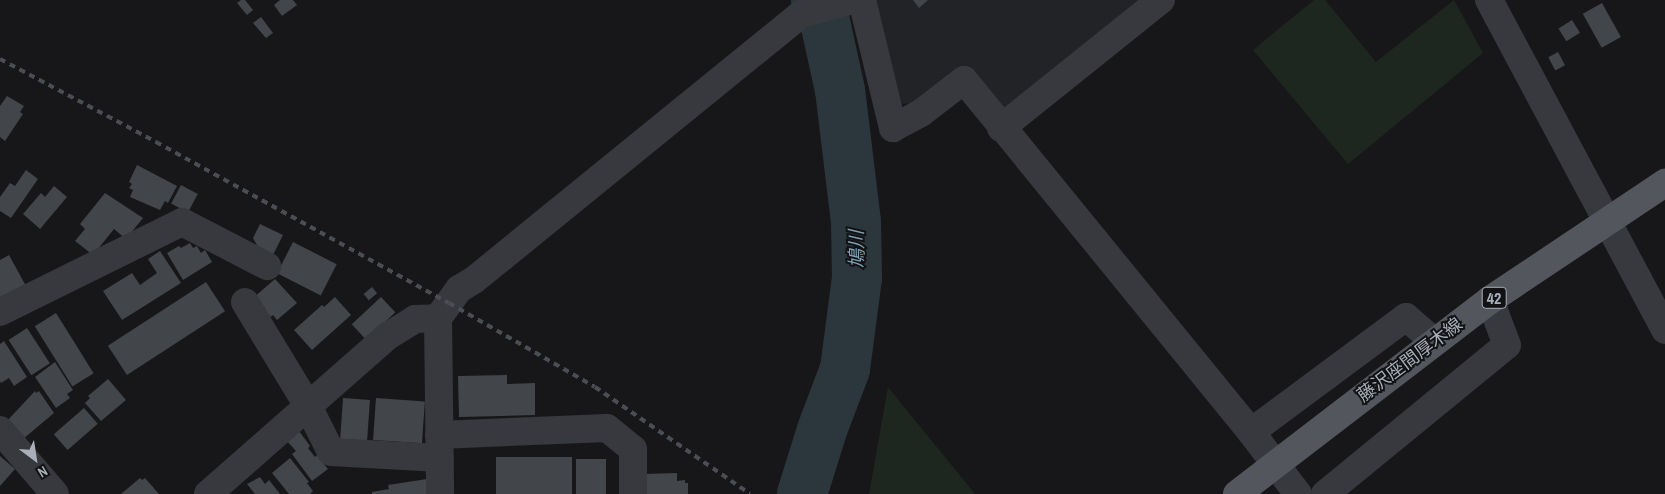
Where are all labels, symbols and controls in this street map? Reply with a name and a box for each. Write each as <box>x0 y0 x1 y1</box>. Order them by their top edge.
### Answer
water label: 鳩川 <box>845 230 869 268</box>
road number: 42 <box>1482 284 1506 312</box>
street label: 藤沢座間厚木線 <box>1353 313 1467 407</box>
north arrow <box>10 434 60 484</box>
text: N <box>35 462 51 482</box>

